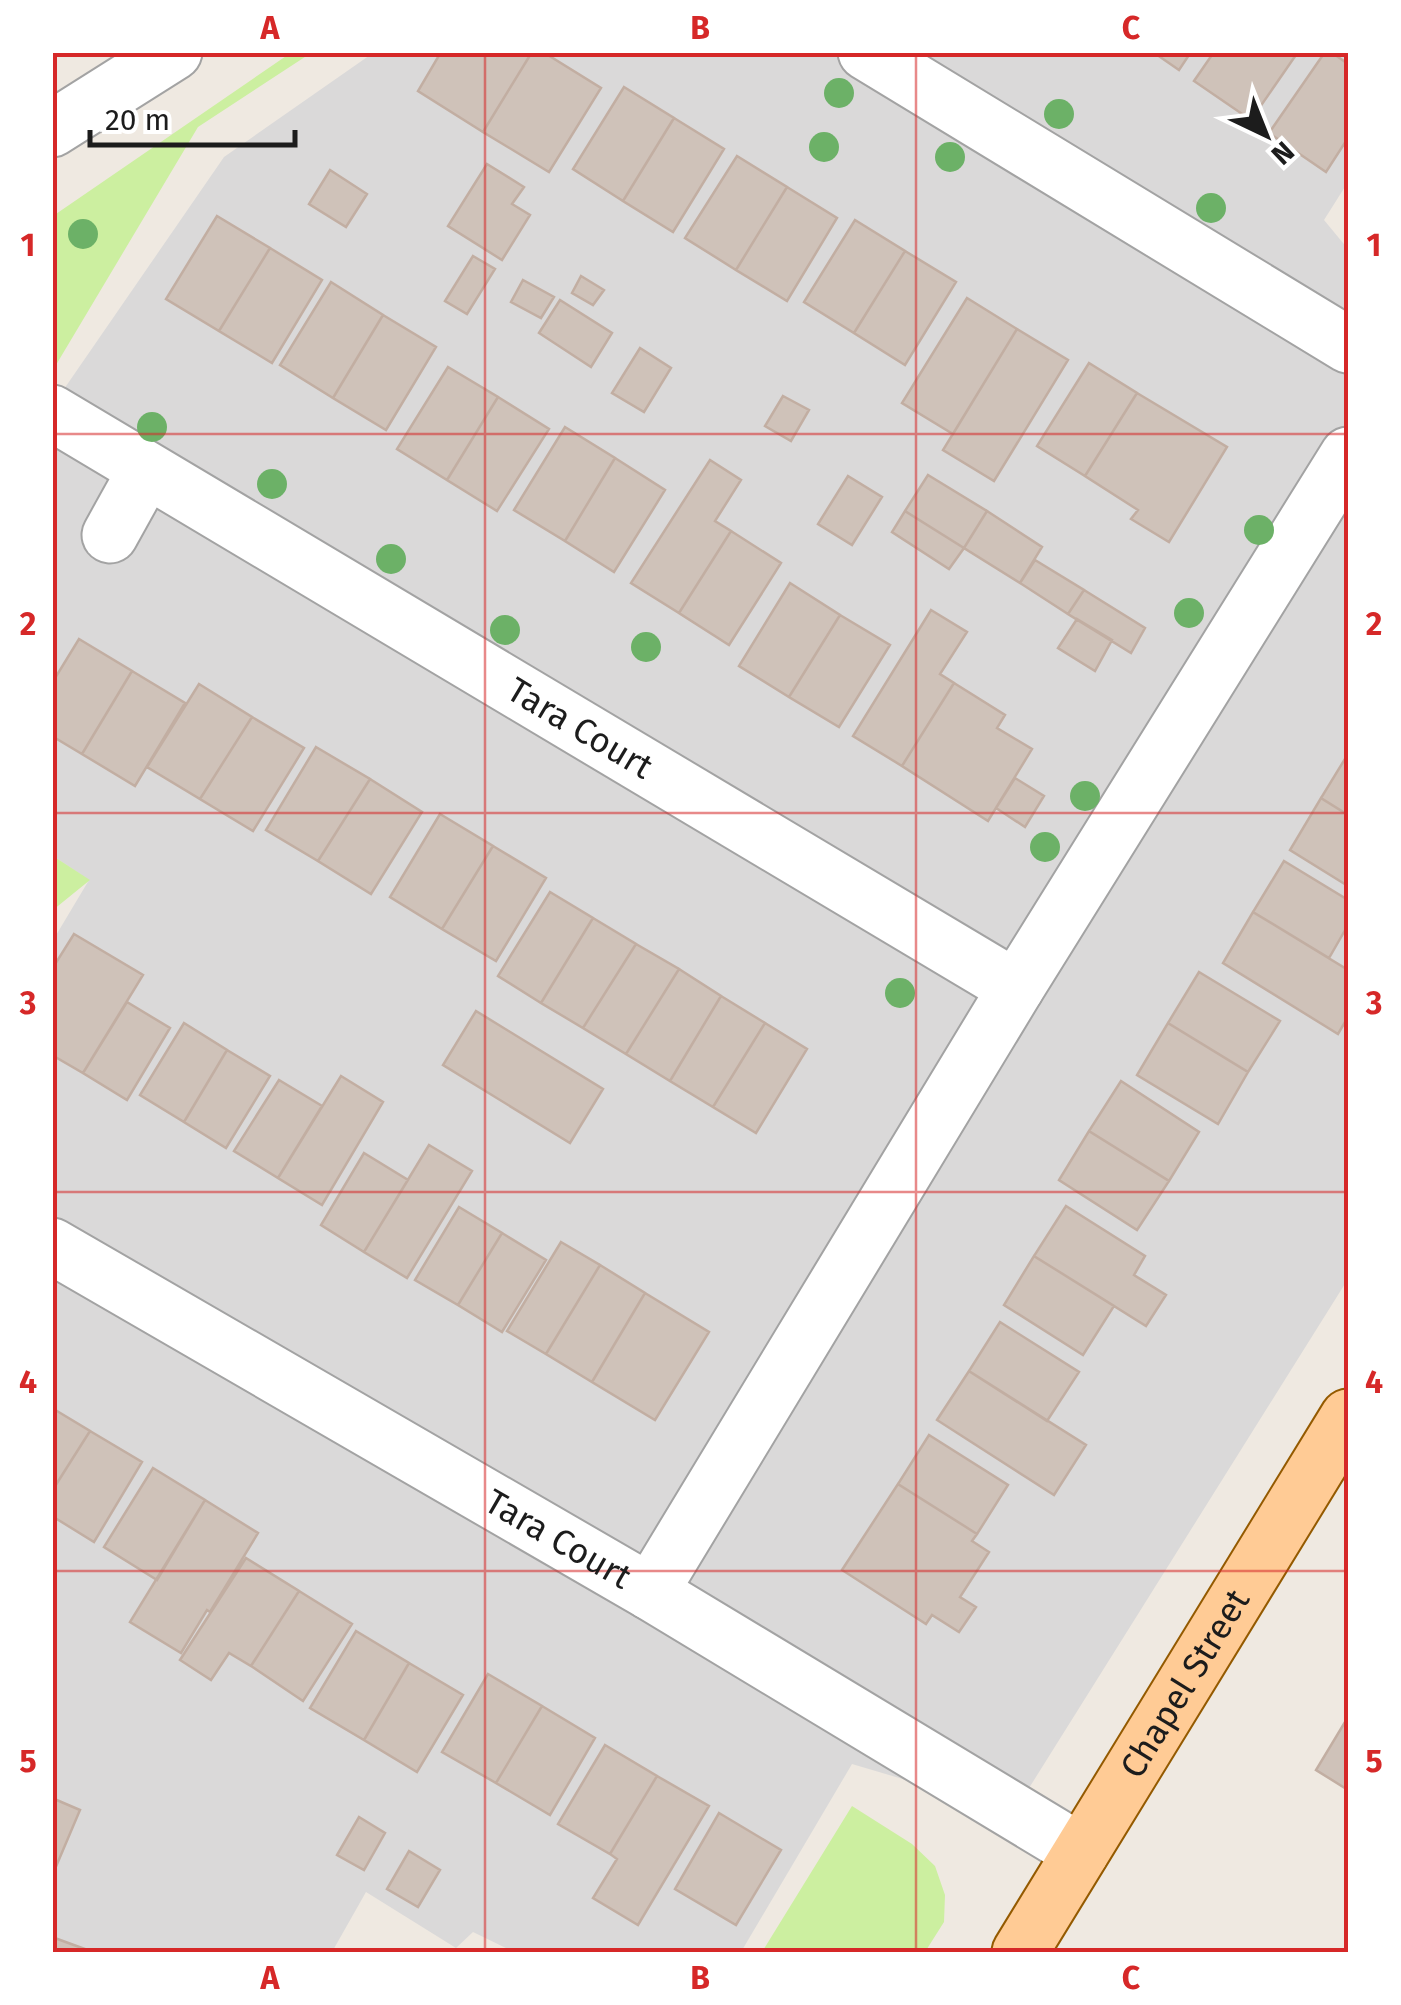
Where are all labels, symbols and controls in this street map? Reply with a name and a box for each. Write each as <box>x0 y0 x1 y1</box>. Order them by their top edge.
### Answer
text: A <box>260 9 281 47</box>
text: B <box>690 9 710 47</box>
text: C <box>1122 9 1141 47</box>
scale bar <box>90 85 295 147</box>
north arrow <box>1216 85 1316 185</box>
text: 20 m <box>105 102 170 138</box>
text: N <box>1265 135 1301 171</box>
text: 1 <box>21 226 35 264</box>
text: 1 <box>1367 226 1381 264</box>
text: 2 <box>20 605 36 643</box>
text: 2 <box>1366 605 1382 643</box>
street label: Tara Court <box>500 669 661 788</box>
text: 3 <box>19 984 36 1022</box>
text: 3 <box>1365 984 1382 1022</box>
text: 4 <box>19 1363 37 1401</box>
text: 4 <box>1365 1363 1383 1401</box>
street label: Tara Court <box>478 1480 639 1598</box>
street label: Chapel Street <box>1111 1581 1258 1785</box>
text: 5 <box>19 1742 37 1780</box>
text: 5 <box>1365 1742 1383 1780</box>
text: A <box>260 1959 281 1997</box>
text: B <box>690 1959 710 1997</box>
text: C <box>1122 1959 1141 1997</box>

